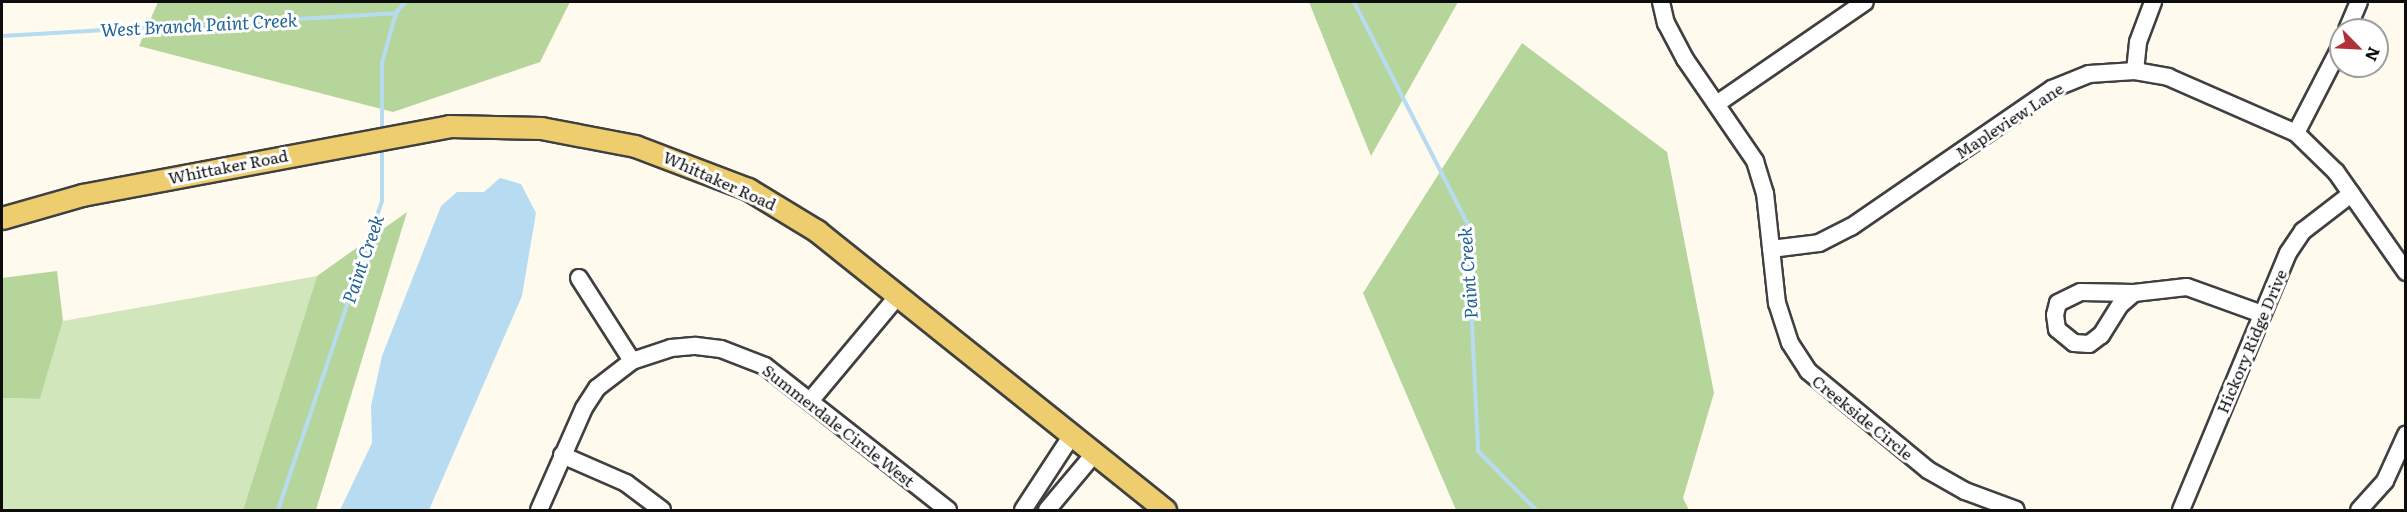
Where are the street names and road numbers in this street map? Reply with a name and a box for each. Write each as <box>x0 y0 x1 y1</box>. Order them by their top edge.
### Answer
street label: Mapleview Lane <box>1952 78 2066 162</box>
street label: Whittaker Road <box>166 145 290 187</box>
street label: Whittaker Road <box>661 146 779 214</box>
street label: Hickory Ridge Drive <box>2212 266 2290 416</box>
street label: Summerdale Circle West <box>759 360 919 490</box>
street label: Creekside Circle <box>1809 371 1917 463</box>

